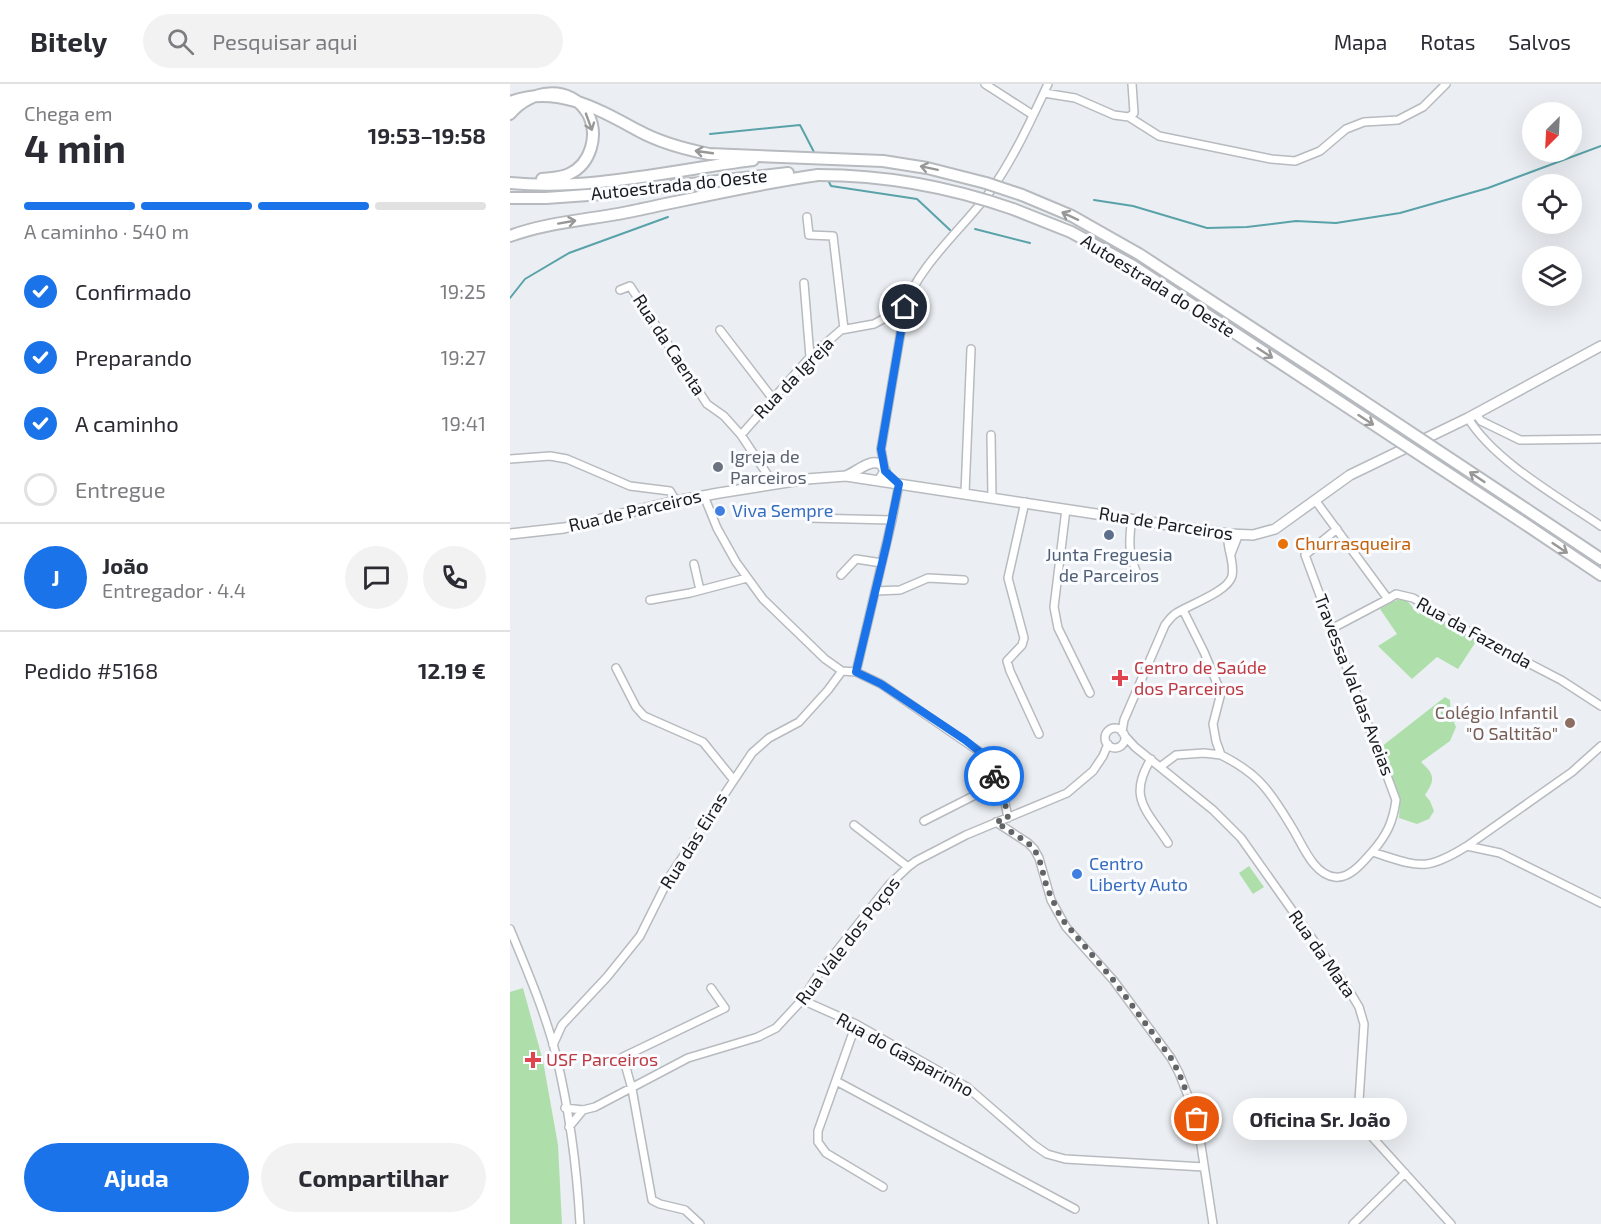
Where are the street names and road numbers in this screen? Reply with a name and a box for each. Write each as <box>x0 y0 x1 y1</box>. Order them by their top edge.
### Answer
street label: Autoestrada do Oeste <box>590 164 768 204</box>
street label: Autoestrada do Oeste <box>1077 229 1240 341</box>
street label: Rua da Caenta <box>629 290 711 399</box>
street label: Rua da Igreja <box>749 332 838 423</box>
street label: Rua de Parceiros <box>566 484 703 536</box>
street label: Rua de Parceiros <box>1097 502 1235 545</box>
street label: Travessa Val das Aveias <box>1310 591 1400 778</box>
street label: Rua da Fazenda <box>1413 591 1536 673</box>
street label: Rua das Eiras <box>655 788 731 893</box>
street label: Rua Vale dos Poços <box>790 872 905 1010</box>
street label: Rua da Mata <box>1285 905 1361 1001</box>
street label: Rua do Gasparinho <box>833 1007 978 1101</box>

